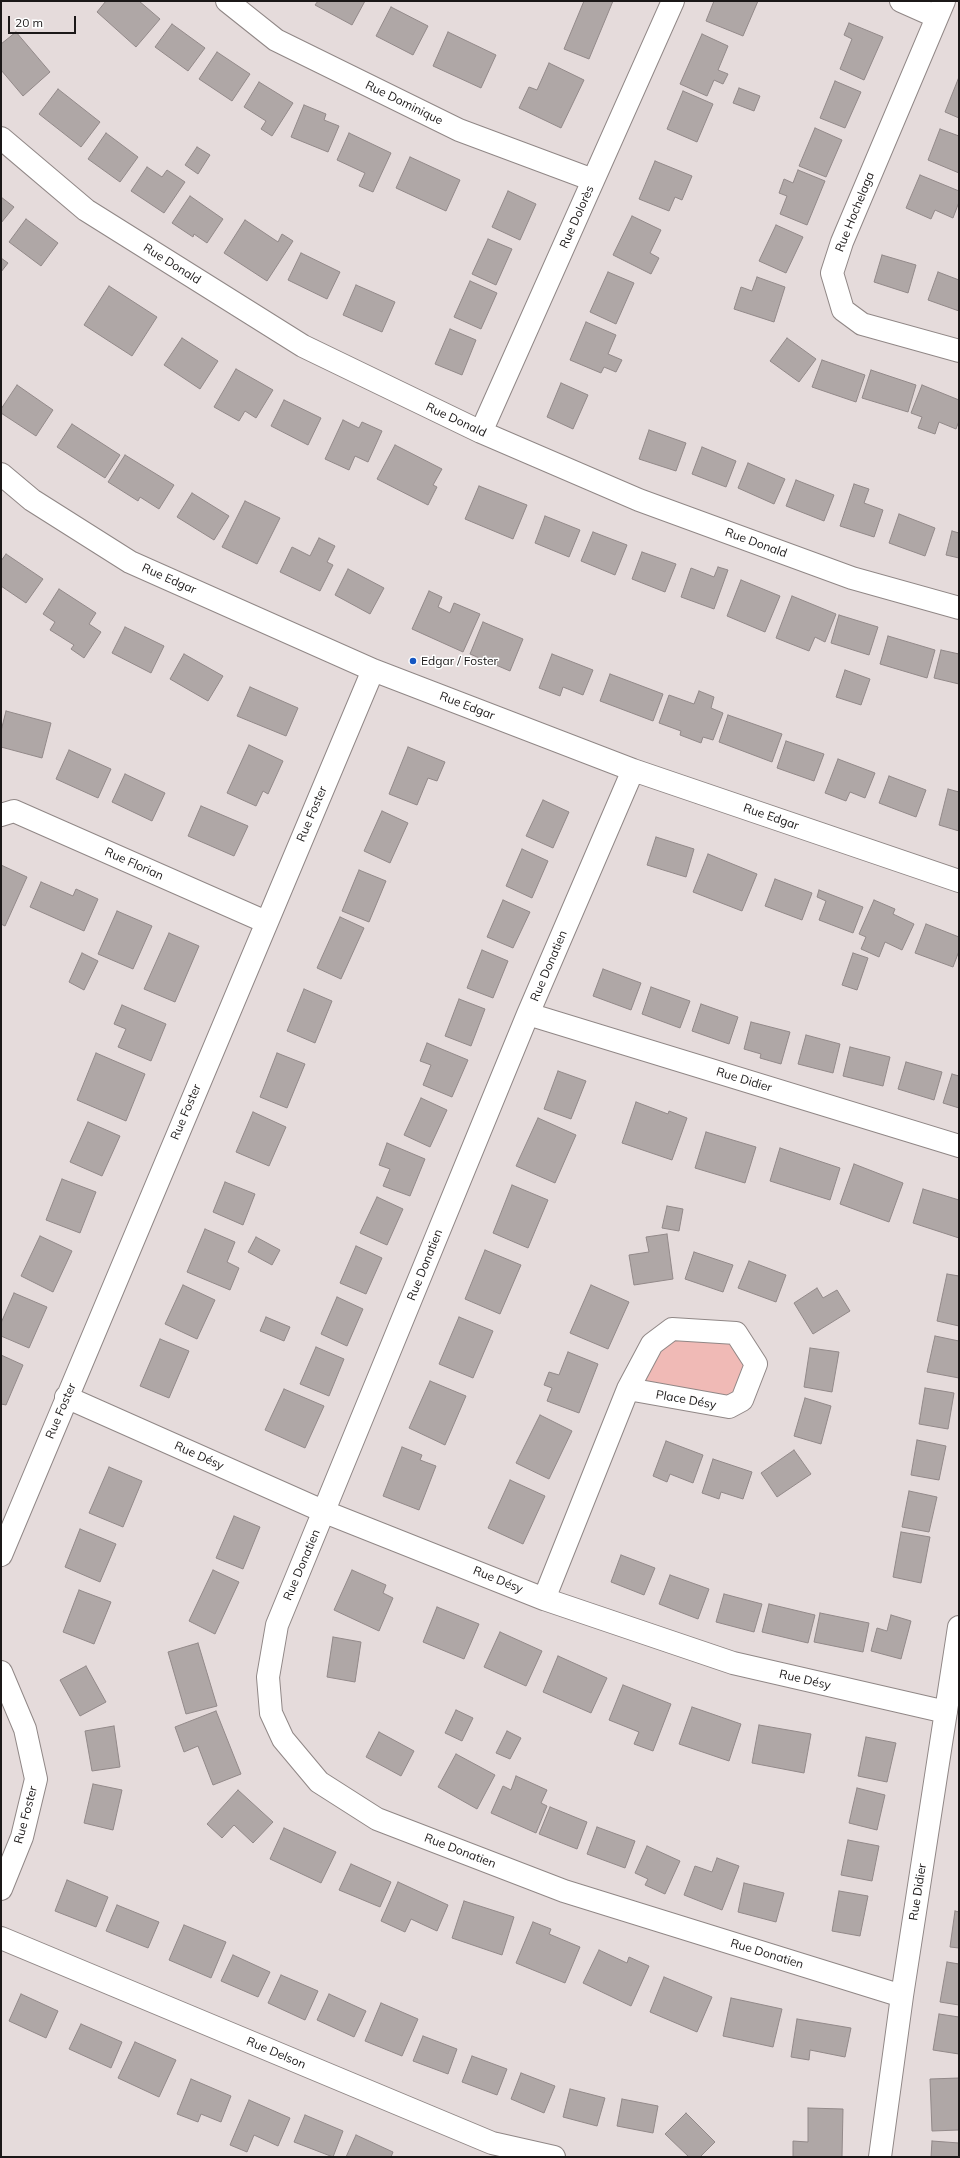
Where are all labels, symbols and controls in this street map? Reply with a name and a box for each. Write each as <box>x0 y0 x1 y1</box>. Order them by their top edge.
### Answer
scale bar <box>10 8 78 34</box>
text: 20 m <box>15 15 43 30</box>
street label: Rue Dominique <box>363 78 445 128</box>
street label: Rue Hochelaga <box>832 170 878 254</box>
street label: Rue Dolorès <box>557 183 597 251</box>
street label: Rue Donald <box>141 241 203 287</box>
street label: Rue Donald <box>424 400 488 440</box>
street label: Rue Donald <box>723 525 789 561</box>
street label: Rue Edgar <box>140 561 198 597</box>
place label: Edgar / Foster <box>421 654 498 668</box>
marker: Edgar / Foster <box>408 656 418 666</box>
street label: Rue Edgar <box>437 689 497 723</box>
street label: Rue Foster <box>294 784 330 844</box>
street label: Rue Edgar <box>741 801 801 833</box>
street label: Rue Florian <box>102 845 166 883</box>
street label: Rue Donatien <box>528 928 570 1004</box>
street label: Rue Didier <box>714 1065 774 1095</box>
street label: Rue Foster <box>168 1082 204 1142</box>
street label: Rue Donatien <box>404 1227 446 1303</box>
street label: Rue Foster <box>43 1381 79 1441</box>
street label: Place Désy <box>655 1388 717 1412</box>
street label: Rue Désy <box>172 1439 226 1473</box>
street label: Rue Donatien <box>281 1527 323 1603</box>
street label: Rue Désy <box>471 1563 525 1597</box>
street label: Rue Désy <box>778 1667 832 1693</box>
street label: Rue Foster <box>11 1785 41 1845</box>
street label: Rue Donatien <box>422 1831 498 1871</box>
street label: Rue Didier <box>906 1862 930 1922</box>
street label: Rue Donatien <box>729 1936 805 1972</box>
street label: Rue Delson <box>244 2034 308 2072</box>

